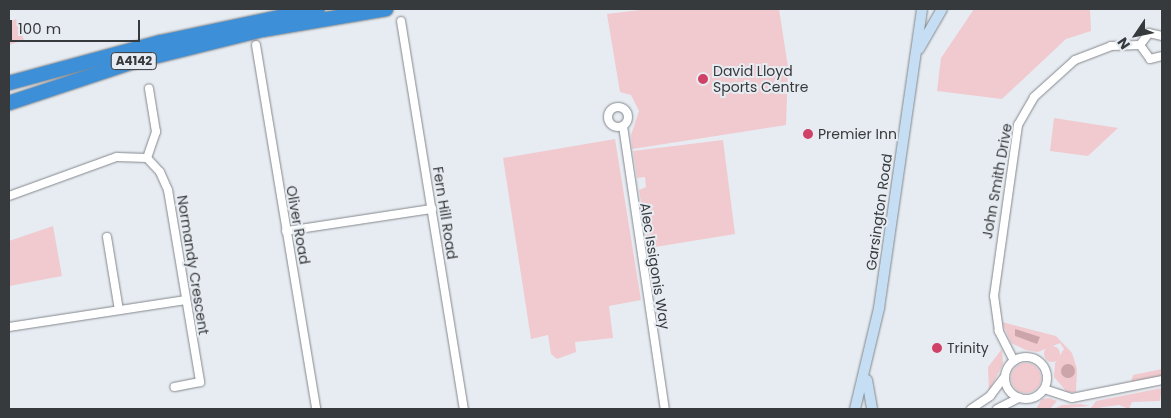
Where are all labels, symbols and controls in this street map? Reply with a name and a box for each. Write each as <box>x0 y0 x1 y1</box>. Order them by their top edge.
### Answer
scale bar <box>12 10 142 42</box>
north arrow <box>1111 10 1161 60</box>
text: 100 m <box>18 18 61 39</box>
text: N <box>1112 33 1135 53</box>
road number: A4142 <box>110 51 158 70</box>
place label: David Lloyd Sports Centre <box>713 63 808 95</box>
marker: David Lloyd Sports Centre <box>697 73 709 85</box>
street label: John Smith Drive <box>979 122 1015 240</box>
place label: Premier Inn <box>818 126 897 142</box>
marker: Premier Inn <box>802 128 814 140</box>
street label: Garsington Road <box>862 152 896 272</box>
street label: Fern Hill Road <box>429 165 461 261</box>
street label: Oliver Road <box>283 184 313 266</box>
street label: Normandy Crescent <box>174 194 212 336</box>
street label: Alec Issigonis Way <box>637 201 673 331</box>
place label: Trinity <box>947 340 989 356</box>
marker: Trinity <box>931 342 943 354</box>

